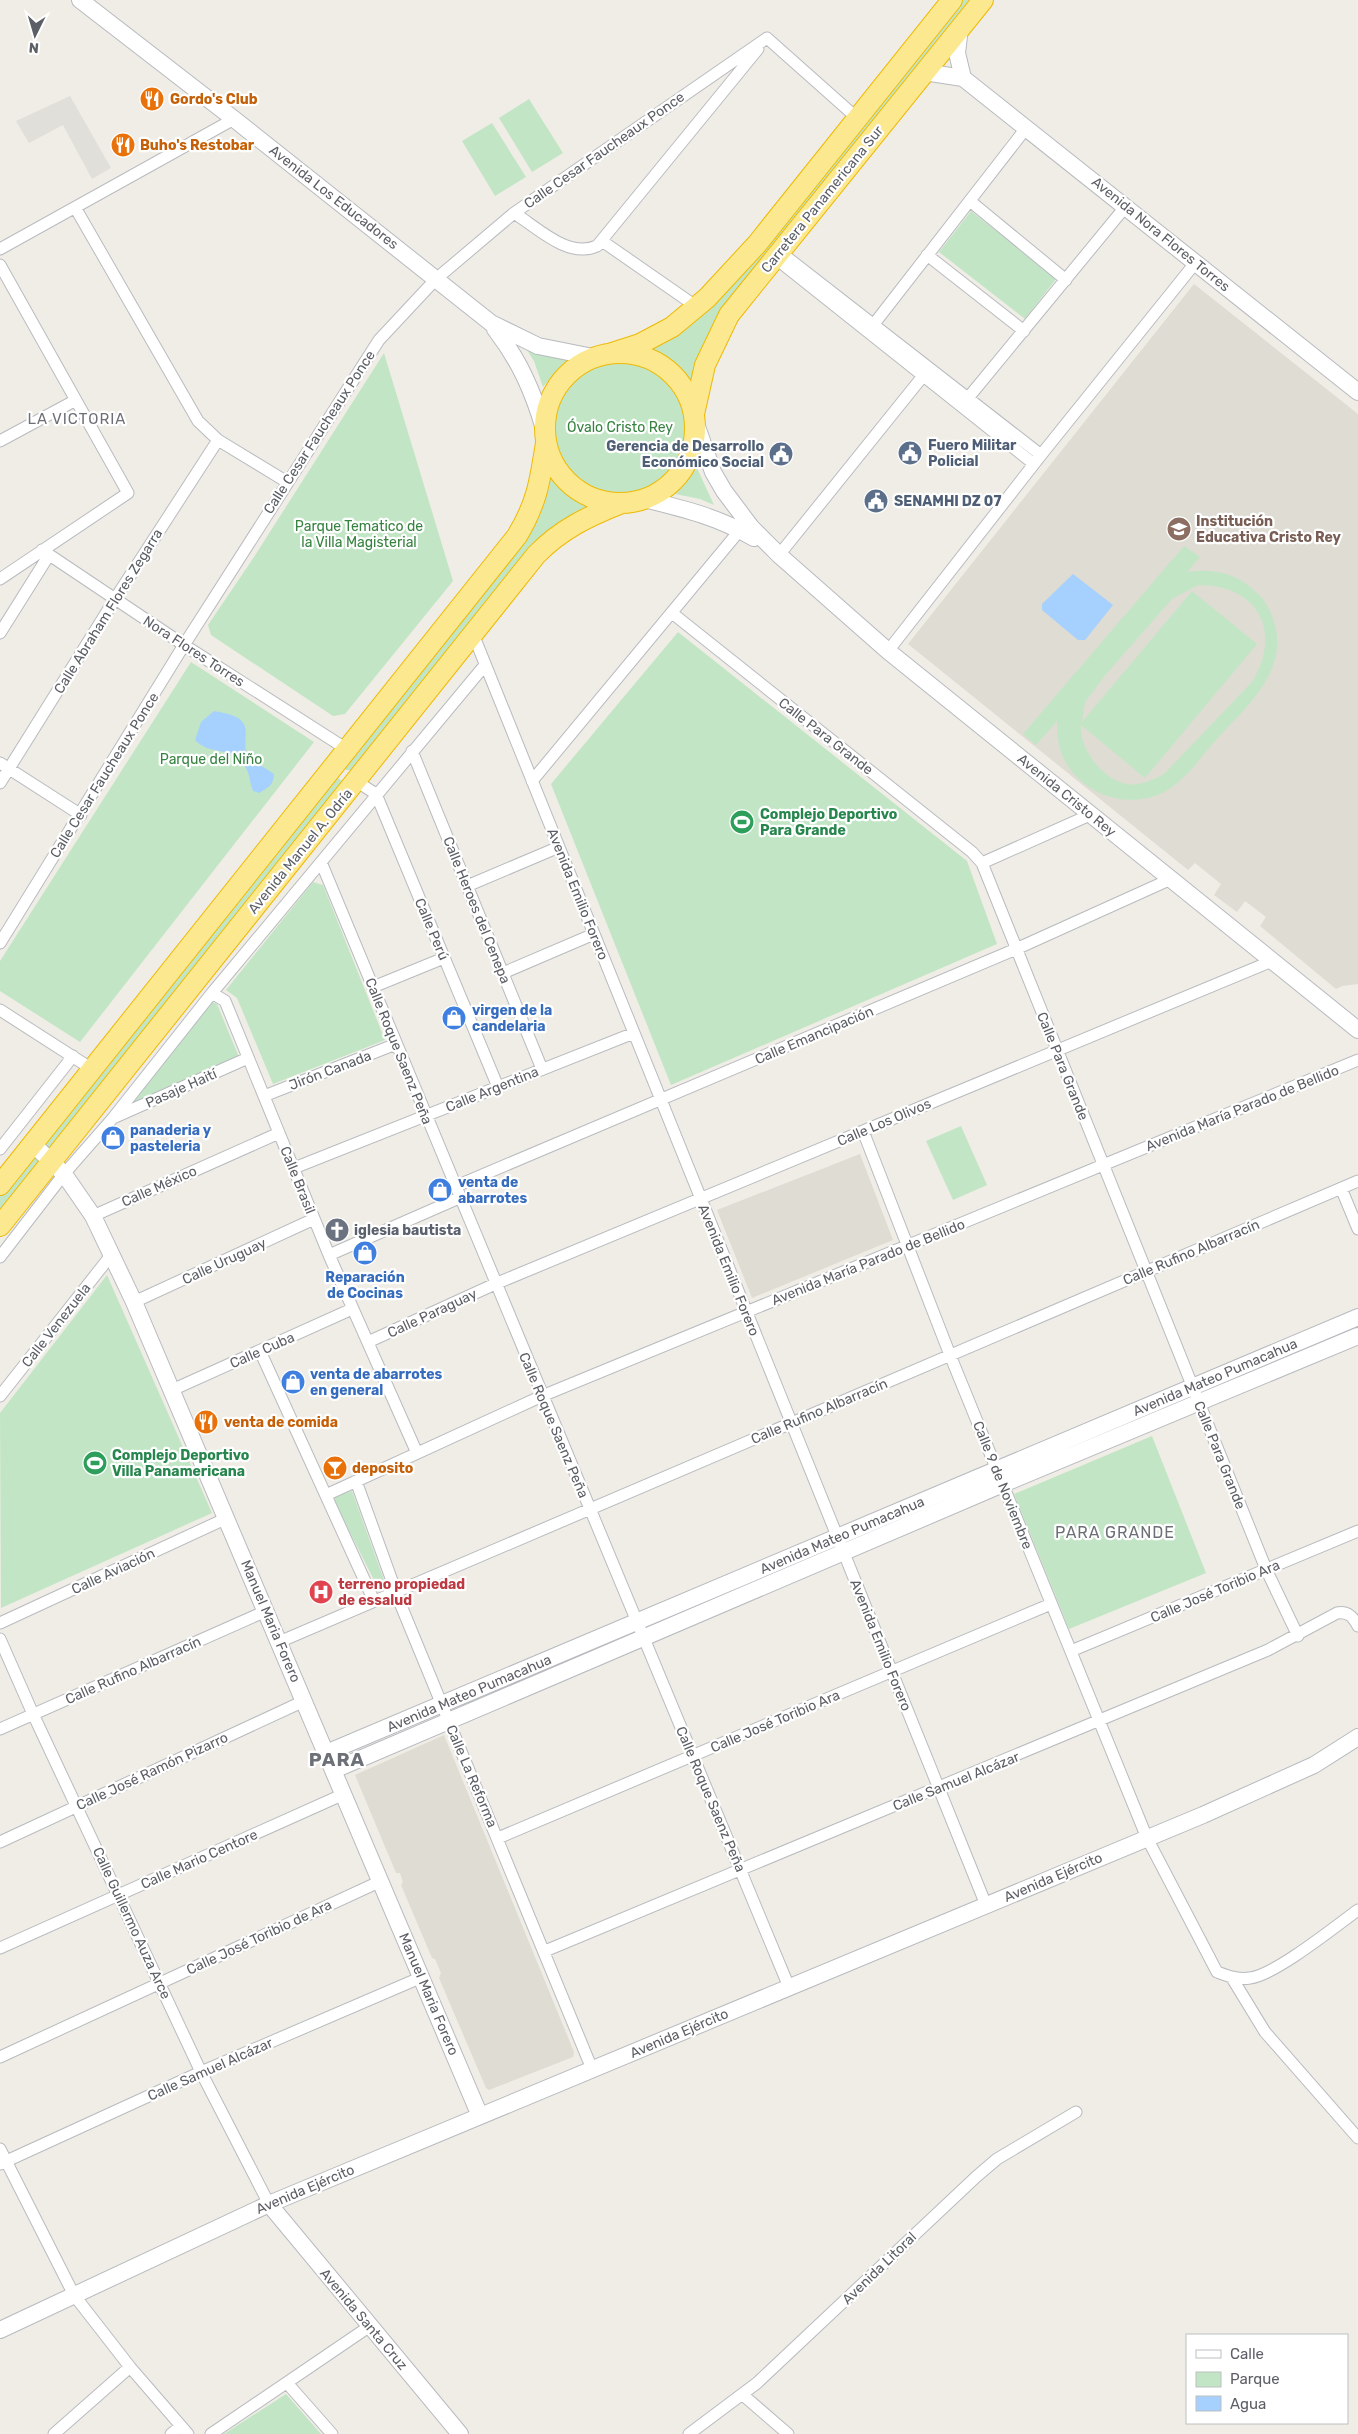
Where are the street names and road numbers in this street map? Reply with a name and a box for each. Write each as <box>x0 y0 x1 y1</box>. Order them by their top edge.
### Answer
street label: Calle Cesar Faucheaux Ponce <box>521 88 688 212</box>
street label: Carretera Panamericana Sur <box>758 122 887 276</box>
street label: Avenida Los Educadores <box>266 142 402 253</box>
street label: Avenida Nora Flores Torres <box>1088 173 1233 295</box>
street label: Calle Cesar Faucheaux Ponce <box>260 347 379 517</box>
street label: Calle Abraham Flores Zegarra <box>51 526 166 697</box>
street label: Nora Flores Torres <box>140 612 248 690</box>
street label: Calle Cesar Faucheaux Ponce <box>46 689 163 861</box>
street label: Calle Para Grande <box>775 694 876 779</box>
street label: Avenida Cristo Rey <box>1014 750 1120 841</box>
street label: Avenida Manuel A. Odría <box>245 785 356 917</box>
street label: Avenida Emilio Forero <box>543 826 612 963</box>
street label: Calle Heroes del Cenepa <box>439 834 514 986</box>
street label: Calle Perú <box>411 896 452 963</box>
street label: Calle Roque Saenz Peña <box>361 975 436 1127</box>
street label: Calle Emancipación <box>752 1003 876 1068</box>
street label: Calle Para Grande <box>1033 1010 1092 1123</box>
street label: Jirón Canada <box>287 1047 374 1094</box>
street label: Avenida María Parado de Bellido <box>1143 1062 1341 1155</box>
street label: Calle Argentina <box>443 1063 541 1116</box>
street label: Pasaje Haití <box>143 1065 220 1112</box>
street label: Calle Los Olivos <box>835 1095 934 1150</box>
street label: Calle Brasil <box>276 1144 319 1216</box>
street label: Calle México <box>119 1162 199 1211</box>
street label: Avenida Emilio Forero <box>694 1202 763 1339</box>
street label: Avenida María Parado de Bellido <box>769 1216 967 1309</box>
street label: Calle Rufino Albarracín <box>1120 1216 1262 1289</box>
street label: Calle Uruguay <box>179 1234 269 1288</box>
street label: Calle Venezuela <box>18 1280 94 1371</box>
street label: Calle Paraguay <box>385 1285 480 1342</box>
street label: Calle Cuba <box>227 1329 297 1372</box>
street label: Avenida Mateo Pumacahua <box>1130 1335 1300 1420</box>
street label: Calle Roque Saenz Peña <box>515 1350 592 1501</box>
street label: Calle Rufino Albarracín <box>748 1375 890 1448</box>
street label: Calle Para Grande <box>1190 1399 1249 1512</box>
street label: Calle 9 de Noviembre <box>969 1419 1036 1552</box>
street label: Avenida Mateo Pumacahua <box>757 1493 927 1578</box>
street label: Calle Aviación <box>69 1545 158 1598</box>
street label: Manuel Maria Forero <box>237 1557 304 1685</box>
street label: Calle José Toribio Ara <box>1148 1557 1282 1626</box>
street label: Avenida Emilio Forero <box>846 1577 915 1714</box>
street label: Calle Rufino Albarracín <box>63 1633 204 1708</box>
street label: Avenida Mateo Pumacahua <box>384 1651 554 1736</box>
street label: Calle José Toribio Ara <box>708 1687 842 1756</box>
street label: Calle La Reforma <box>442 1722 501 1830</box>
street label: Calle Roque Saenz Peña <box>672 1724 749 1875</box>
street label: Calle José Ramón Pizarro <box>74 1729 231 1814</box>
street label: Calle Samuel Alcázar <box>890 1748 1023 1815</box>
street label: Calle Mario Centore <box>138 1826 260 1893</box>
street label: Calle Guillermo Auza Arce <box>89 1845 174 2002</box>
street label: Avenida Ejército <box>1001 1849 1105 1906</box>
street label: Calle José Toribio de Ara <box>184 1896 335 1979</box>
street label: Manuel Maria Forero <box>395 1930 462 2058</box>
street label: Avenida Ejército <box>627 2005 731 2062</box>
street label: Calle Samuel Alcázar <box>145 2034 276 2105</box>
street label: Avenida Ejército <box>253 2161 357 2218</box>
street label: Avenida Litoral <box>839 2229 920 2308</box>
street label: Avenida Santa Cruz <box>316 2265 411 2374</box>

